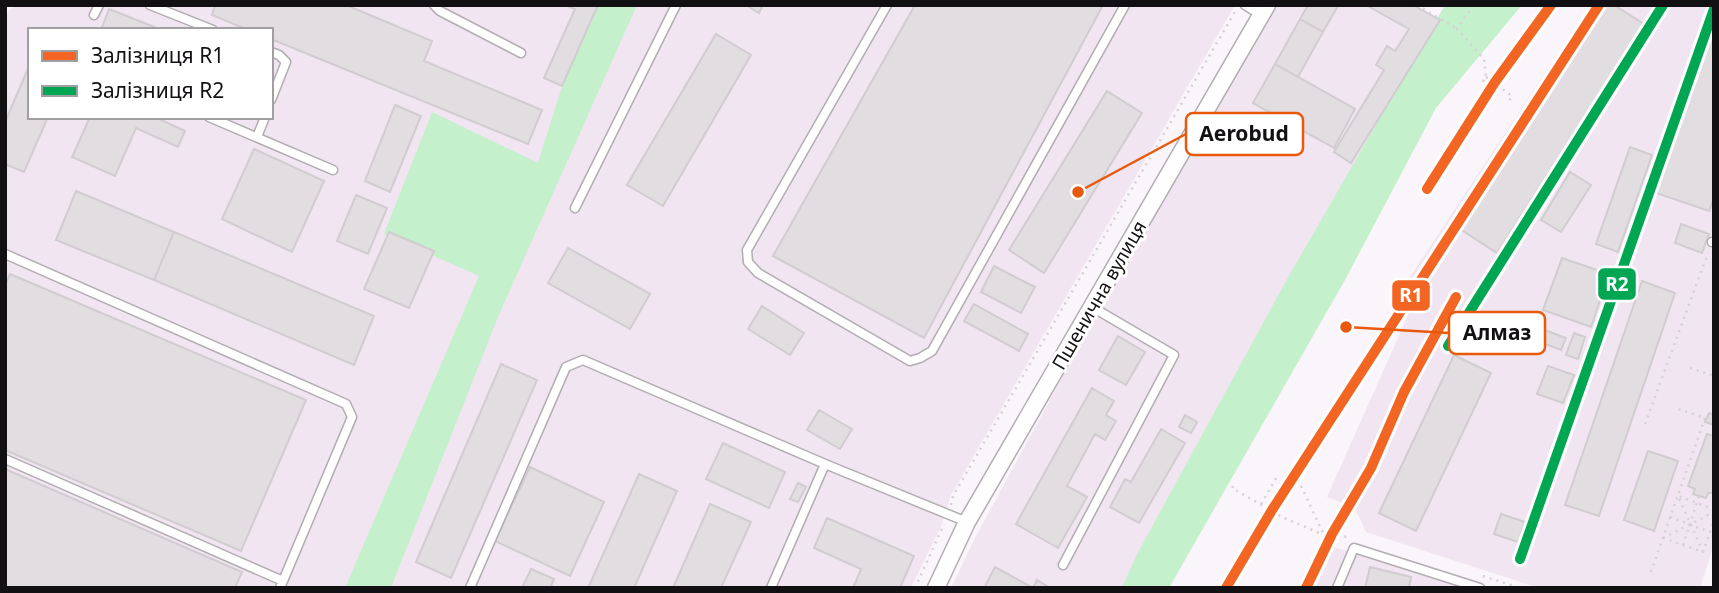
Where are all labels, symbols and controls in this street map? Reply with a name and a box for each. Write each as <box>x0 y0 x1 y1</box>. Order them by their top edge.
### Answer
legend <box>28 28 273 119</box>
text: Залізниця R1 <box>91 41 224 69</box>
text: Залізниця R2 <box>91 76 224 104</box>
callout: Aerobud <box>1186 113 1303 155</box>
text: Aerobud <box>1199 119 1289 147</box>
street label: Пшенична вулиця <box>1046 216 1152 374</box>
line badge: R2 <box>1597 267 1637 301</box>
text: R2 <box>1605 271 1629 297</box>
line badge: R1 <box>1391 279 1431 312</box>
text: R1 <box>1399 282 1423 308</box>
callout: Алмаз <box>1449 312 1545 354</box>
text: Алмаз <box>1463 318 1531 346</box>

